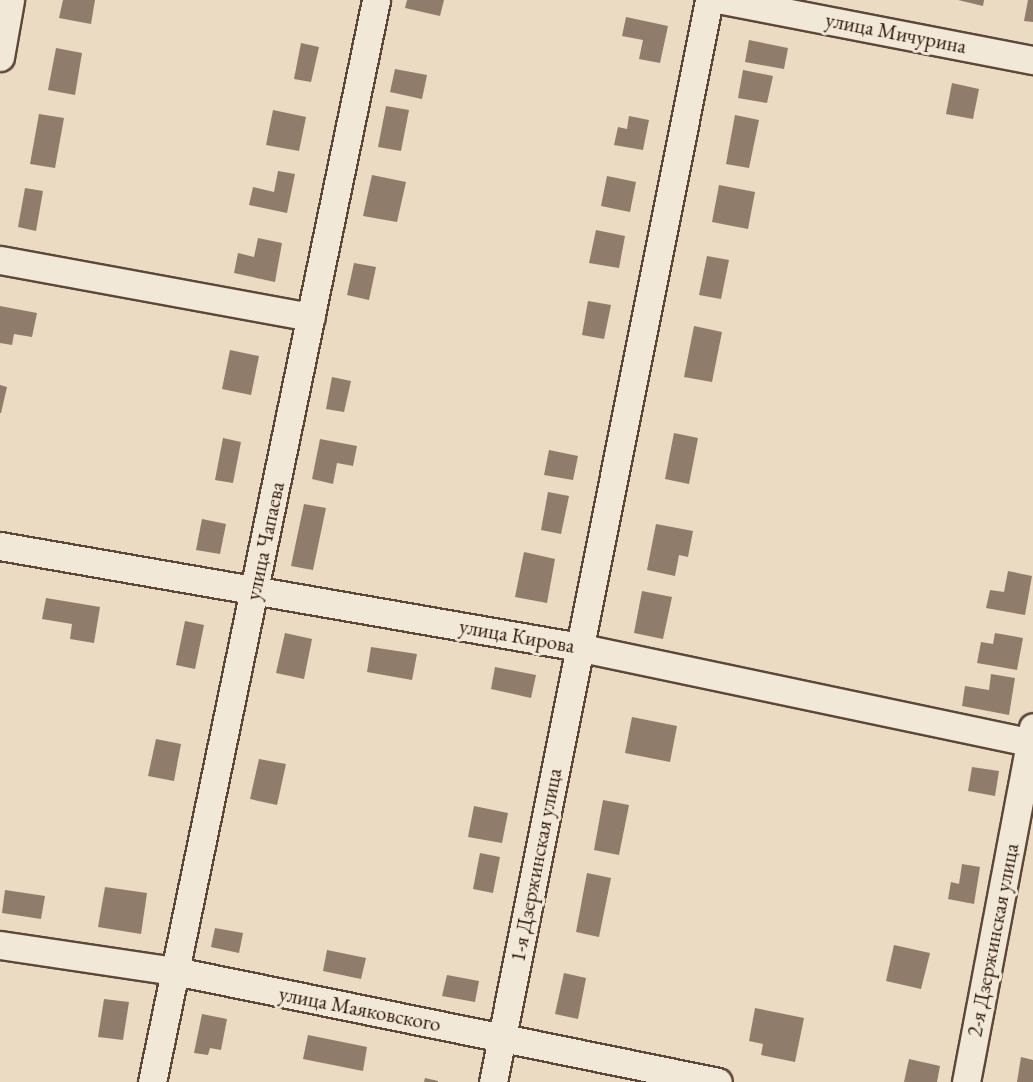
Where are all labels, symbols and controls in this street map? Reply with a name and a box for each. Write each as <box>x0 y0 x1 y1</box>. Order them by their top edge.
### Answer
street label: улица Мичурина <box>823 7 969 59</box>
street label: улица Чапаева <box>240 480 290 602</box>
street label: улица Кирова <box>457 613 577 659</box>
street label: 1-я Дзержинская улица <box>505 766 567 964</box>
street label: 2-я Дзержинская улица <box>962 841 1024 1039</box>
street label: улица Маяковского <box>277 981 443 1037</box>

